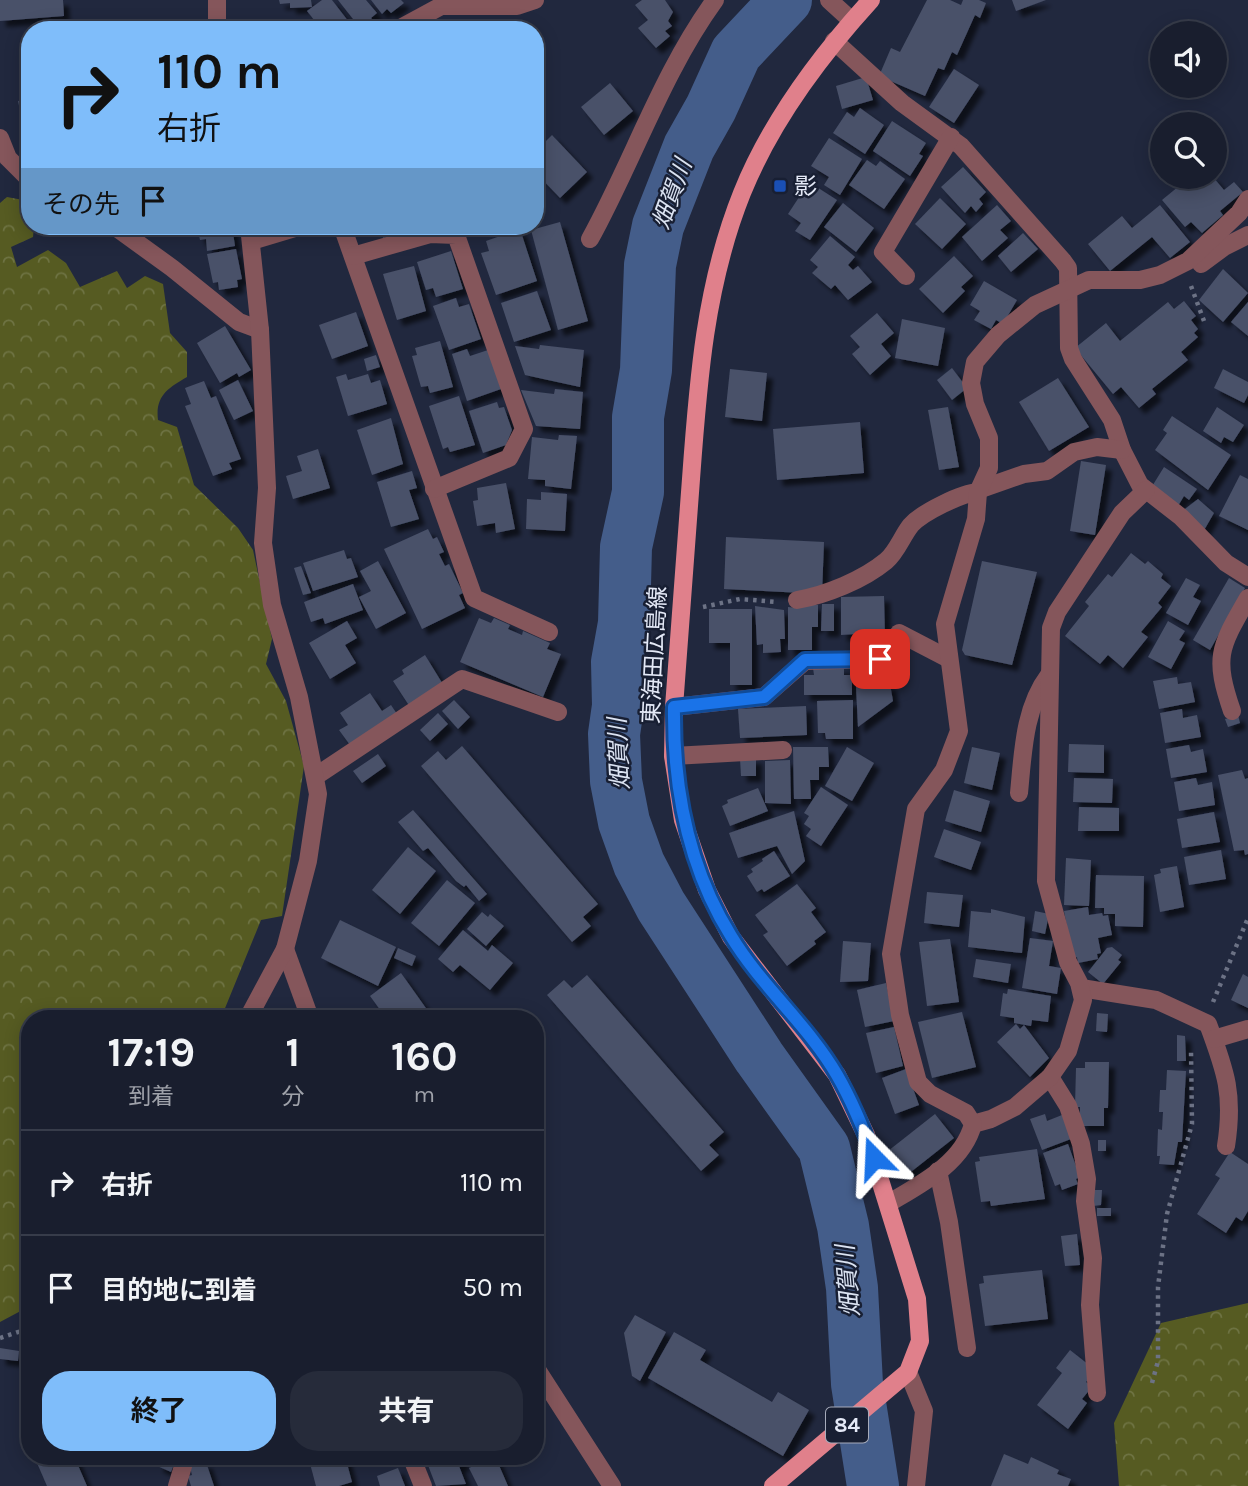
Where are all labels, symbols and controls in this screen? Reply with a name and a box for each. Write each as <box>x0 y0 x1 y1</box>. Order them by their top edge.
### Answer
map controls <box>1150 21 1227 189</box>
button: sound <box>1150 21 1227 98</box>
text: 110 m <box>157 43 282 100</box>
icon: right <box>42 49 133 140</box>
text: 右折 <box>157 110 221 147</box>
button: search <box>1150 112 1227 189</box>
water label: 畑賀川 <box>647 153 698 233</box>
place label: 影 <box>794 173 817 200</box>
marker: 影 <box>772 178 788 194</box>
icon: arrive <box>134 182 172 220</box>
text: その先 <box>42 189 120 220</box>
street label: 東海田広島線 <box>637 585 672 725</box>
pin <box>850 629 910 689</box>
icon: arrive <box>861 640 899 678</box>
water label: 畑賀川 <box>603 714 635 791</box>
text: 17:19 <box>107 1027 195 1077</box>
text: 1 <box>285 1027 300 1077</box>
text: 160 <box>391 1031 458 1081</box>
text: m <box>413 1081 435 1108</box>
text: 到着 <box>128 1083 174 1110</box>
text: 分 <box>281 1083 304 1110</box>
position arrow <box>837 1121 911 1195</box>
icon: right <box>42 1164 80 1202</box>
text: 110 m <box>460 1167 523 1198</box>
text: 右折 <box>101 1170 153 1201</box>
water label: 畑賀川 <box>831 1241 865 1318</box>
icon: arrive <box>42 1269 80 1307</box>
text: 50 m <box>462 1272 523 1303</box>
text: 目的地に到着 <box>101 1275 257 1306</box>
button: 終了 <box>42 1371 276 1451</box>
button: 共有 <box>290 1371 523 1451</box>
road number: 84 <box>826 1408 868 1442</box>

